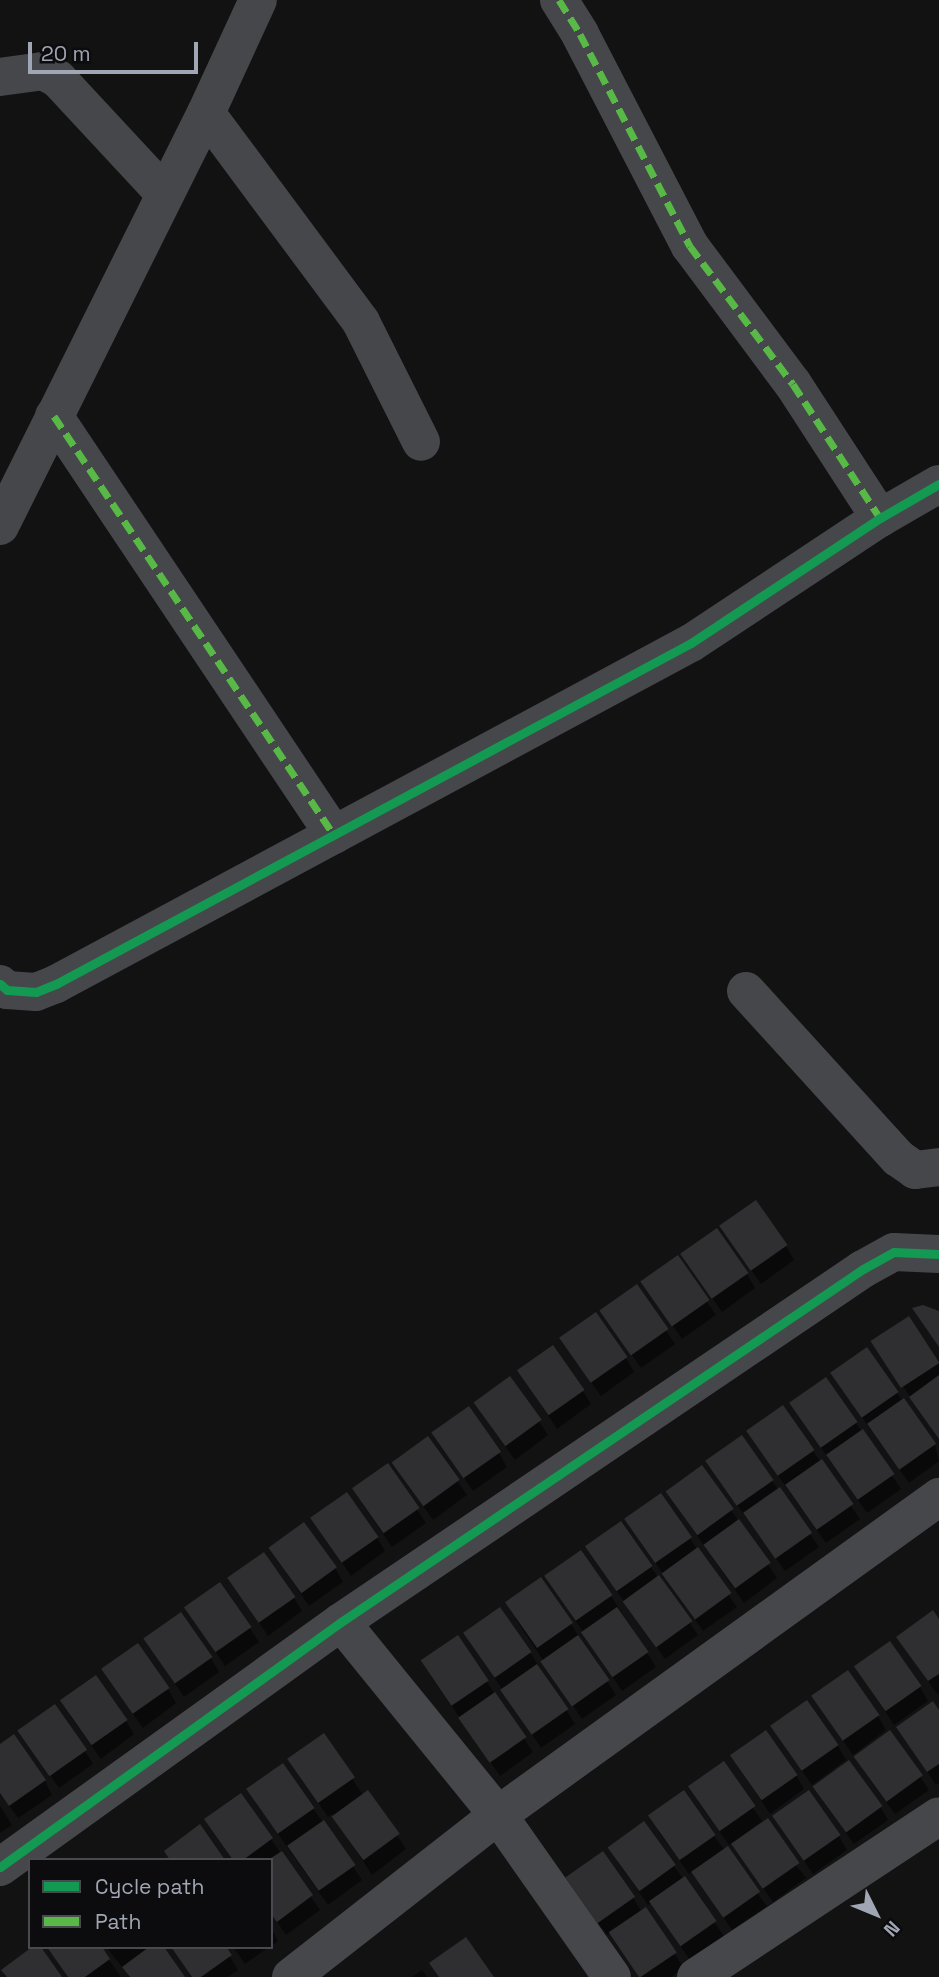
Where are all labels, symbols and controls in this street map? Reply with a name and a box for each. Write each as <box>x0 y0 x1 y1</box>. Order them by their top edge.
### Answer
scale bar <box>32 28 201 72</box>
text: 20 m <box>41 40 91 67</box>
legend <box>28 1858 273 1949</box>
text: Cycle path <box>95 1873 204 1900</box>
north arrow <box>841 1879 911 1949</box>
text: Path <box>95 1908 141 1935</box>
text: N <box>878 1915 905 1942</box>

